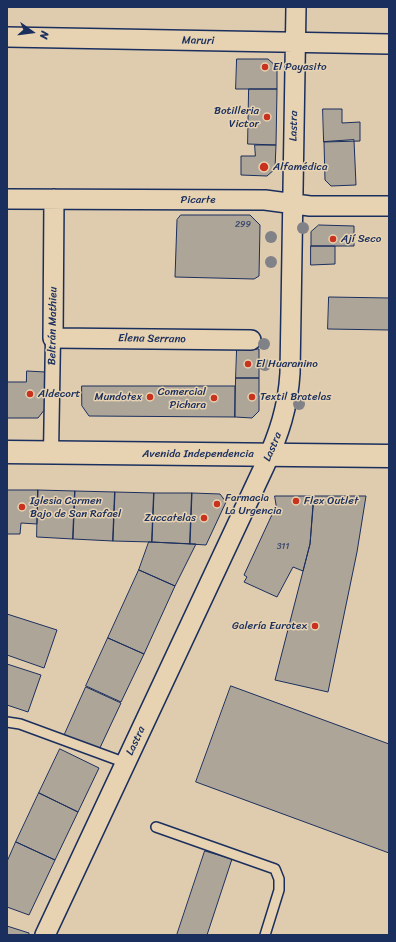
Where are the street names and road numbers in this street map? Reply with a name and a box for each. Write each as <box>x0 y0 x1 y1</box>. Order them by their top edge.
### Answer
street label: Maruri <box>182 34 214 48</box>
street label: Lastra <box>287 111 301 141</box>
street label: Picarte <box>181 193 215 207</box>
street label: Beltrán Mathieu <box>46 287 60 365</box>
street label: Elena Serrano <box>118 332 186 346</box>
street label: Lastra <box>261 430 285 464</box>
street label: Avenida Independencia <box>142 447 254 461</box>
street label: Lastra <box>124 724 148 758</box>

